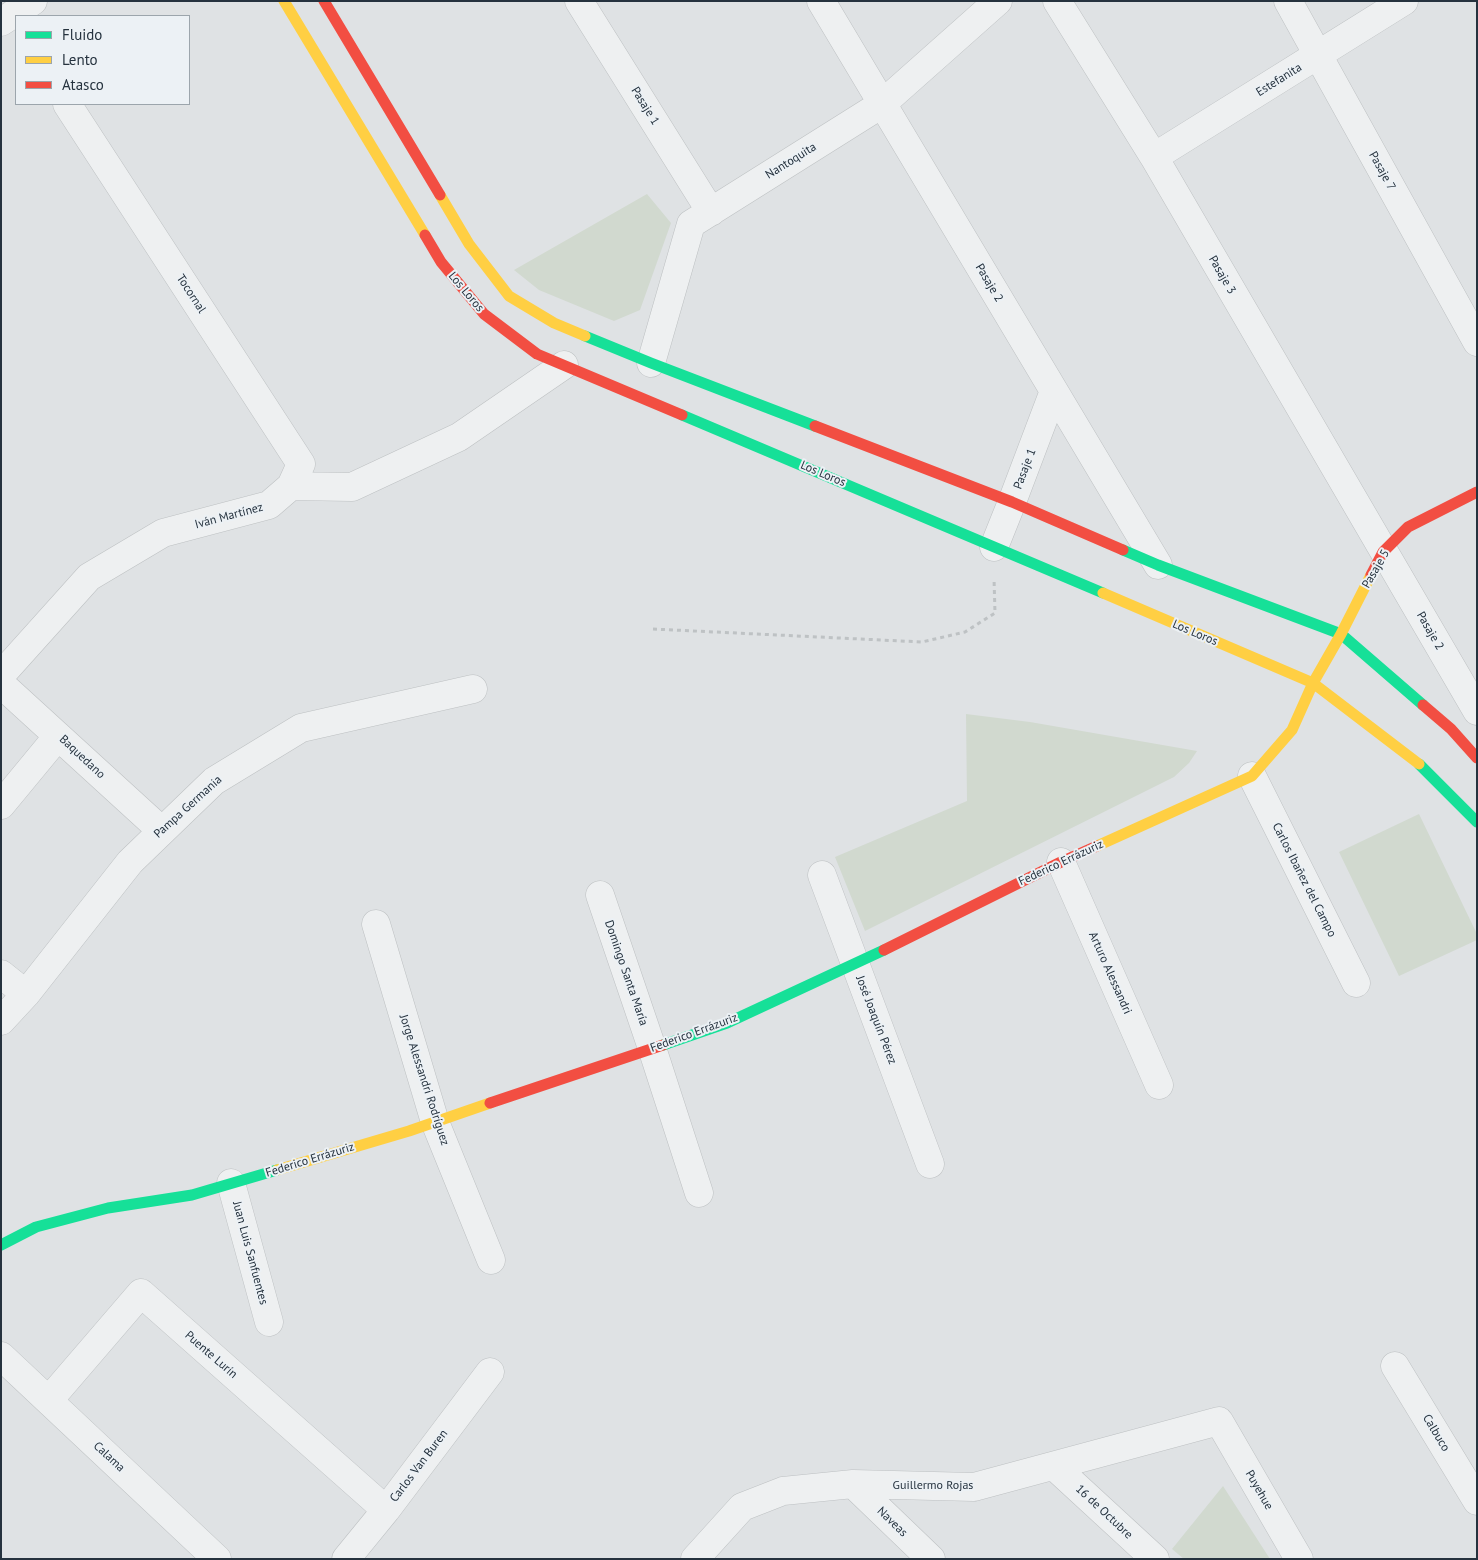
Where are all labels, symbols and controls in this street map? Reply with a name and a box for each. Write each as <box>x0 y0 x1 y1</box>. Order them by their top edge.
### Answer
legend <box>15 15 190 105</box>
text: Fluido <box>62 25 102 44</box>
text: Lento <box>62 50 98 69</box>
street label: Estefanita <box>1254 60 1304 100</box>
text: Atasco <box>62 75 104 94</box>
street label: Pasaje 1 <box>628 84 662 128</box>
street label: Nantoquita <box>763 140 819 182</box>
street label: Pasaje 7 <box>1365 149 1399 193</box>
street label: Pasaje 3 <box>1205 253 1239 297</box>
street label: Pasaje 2 <box>972 261 1006 305</box>
street label: Los Loros <box>445 269 487 315</box>
street label: Tocornal <box>173 272 209 316</box>
street label: Pasaje 1 <box>1011 447 1039 491</box>
street label: Los Loros <box>798 458 848 490</box>
street label: Iván Martínez <box>193 500 265 532</box>
street label: Pasaje 5 <box>1359 547 1393 591</box>
street label: Pasaje 2 <box>1413 609 1447 653</box>
street label: Los Loros <box>1170 617 1220 649</box>
street label: Baquedano <box>56 732 108 782</box>
street label: Pampa Germania <box>151 773 225 841</box>
street label: Carlos Ibañez del Campo <box>1269 820 1339 940</box>
street label: Federico Errázuriz <box>1016 837 1106 889</box>
street label: Domingo Santa María <box>601 918 651 1028</box>
street label: Arturo Alessandri <box>1085 930 1135 1016</box>
street label: José Joaquín Pérez <box>852 974 900 1066</box>
street label: Federico Errázuriz <box>648 1011 740 1055</box>
street label: Jorge Alessandri Rodríguez <box>396 1013 452 1147</box>
street label: Federico Errázuriz <box>264 1140 356 1180</box>
street label: Juan Luis Sanfuentes <box>229 1200 271 1306</box>
street label: Puente Lurín <box>182 1328 240 1382</box>
street label: Calbuco <box>1419 1412 1453 1454</box>
street label: Carlos Van Buren <box>387 1427 451 1505</box>
street label: Calama <box>90 1439 128 1475</box>
street label: Puyehue <box>1242 1468 1276 1512</box>
street label: Guillermo Rojas <box>893 1479 973 1493</box>
street label: 16 de Octubre <box>1072 1482 1136 1542</box>
street label: Naveas <box>874 1504 910 1540</box>

